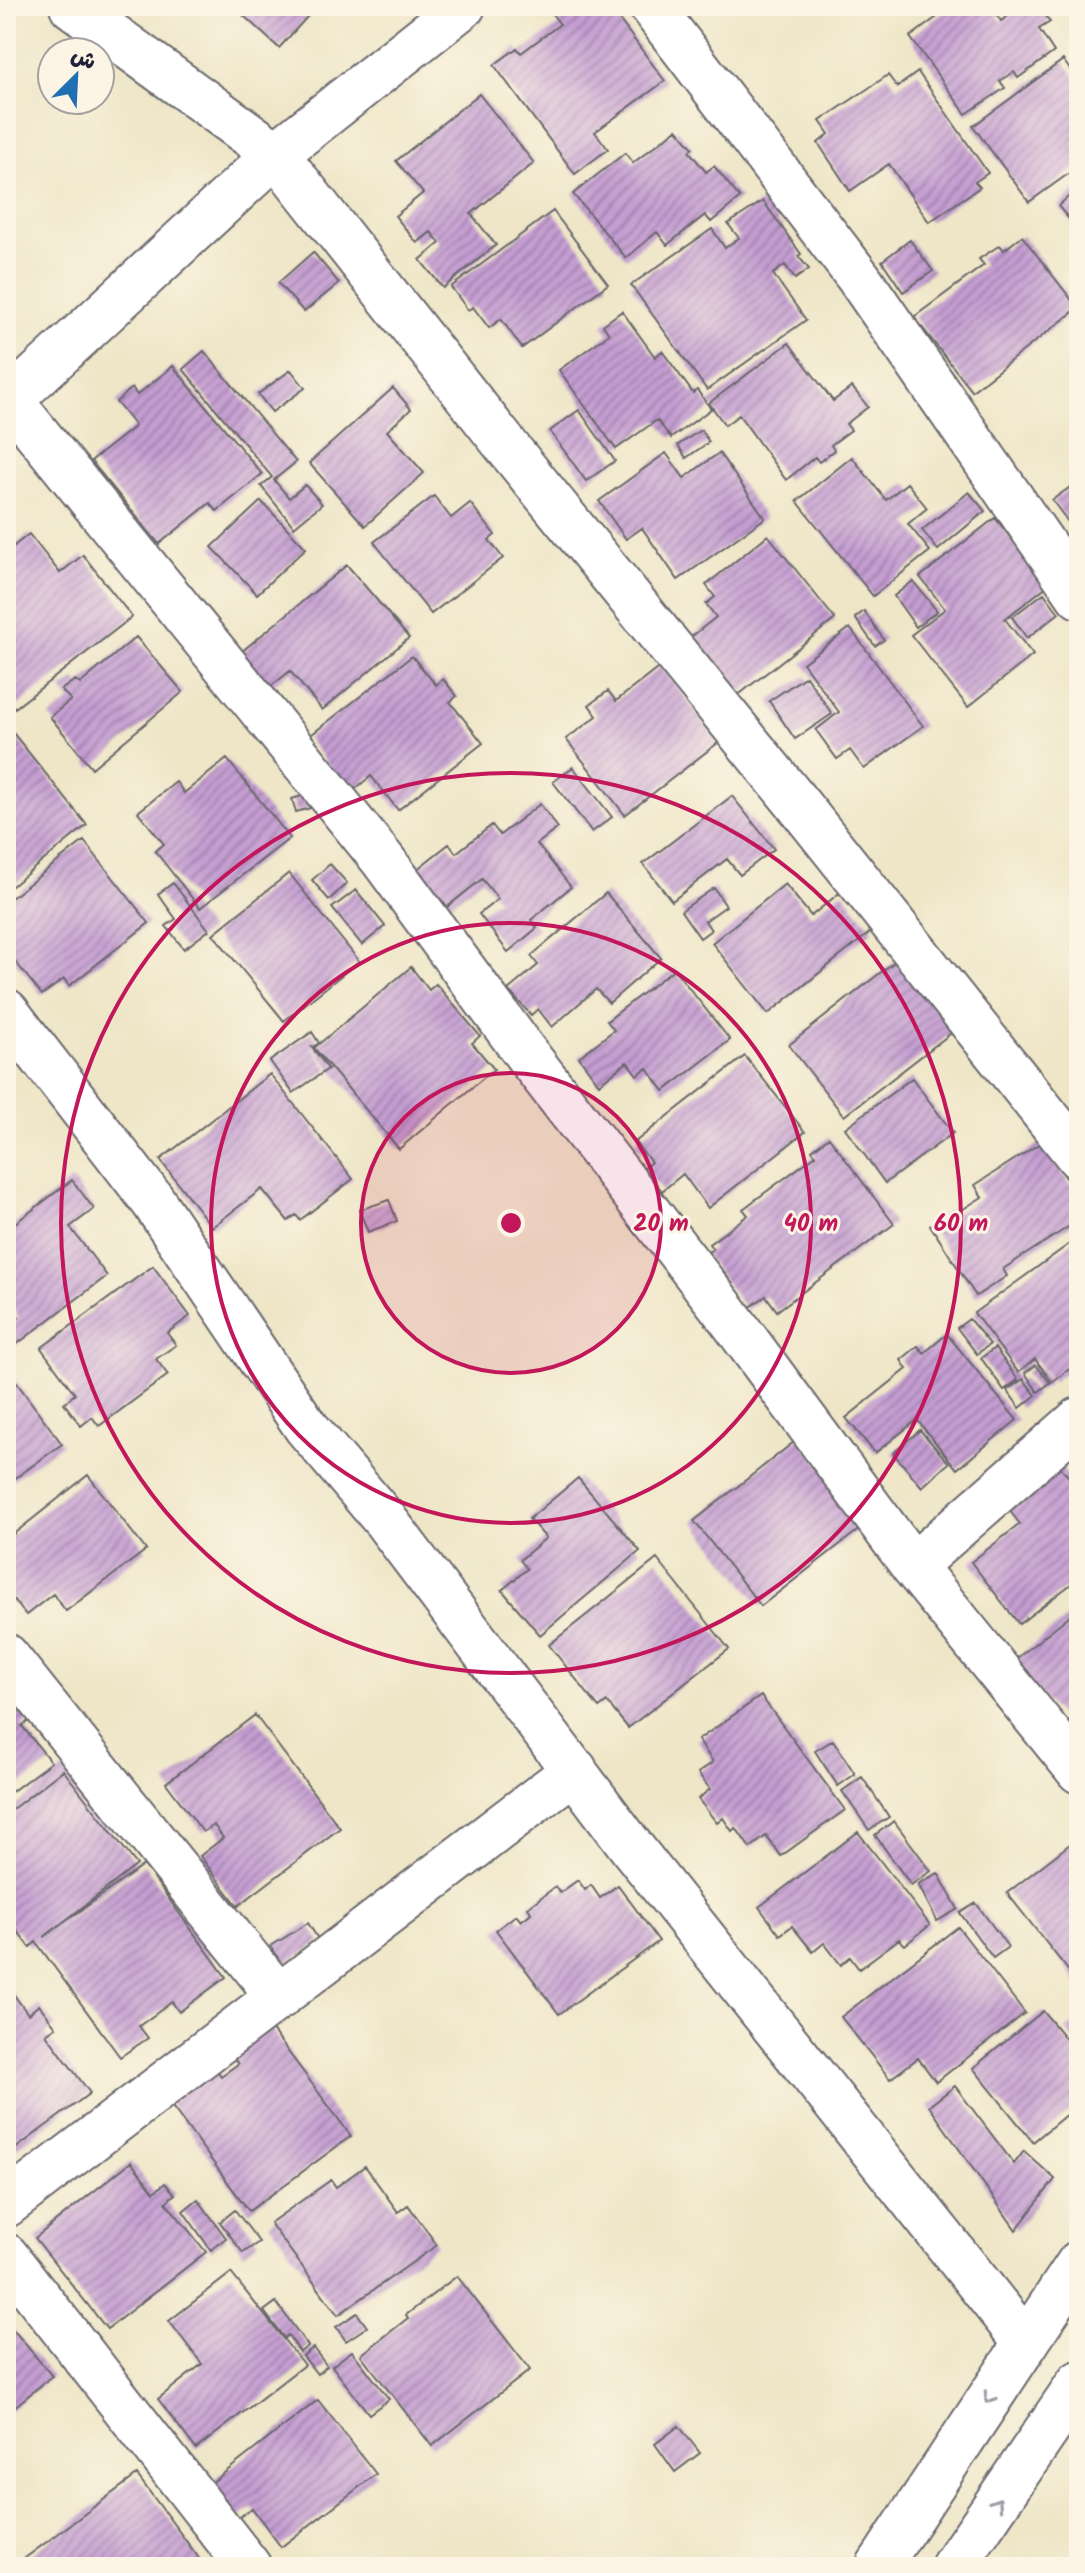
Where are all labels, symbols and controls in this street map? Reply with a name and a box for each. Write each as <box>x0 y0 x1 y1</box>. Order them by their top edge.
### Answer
north arrow <box>36 36 116 116</box>
text: ش <box>65 39 101 81</box>
text: 20 m <box>633 1205 689 1244</box>
text: 40 m <box>784 1205 838 1244</box>
text: 60 m <box>934 1205 988 1244</box>
centre of rings <box>497 1209 525 1237</box>
one-way arrow <box>984 2389 999 2404</box>
one-way arrow <box>987 2497 1002 2511</box>

